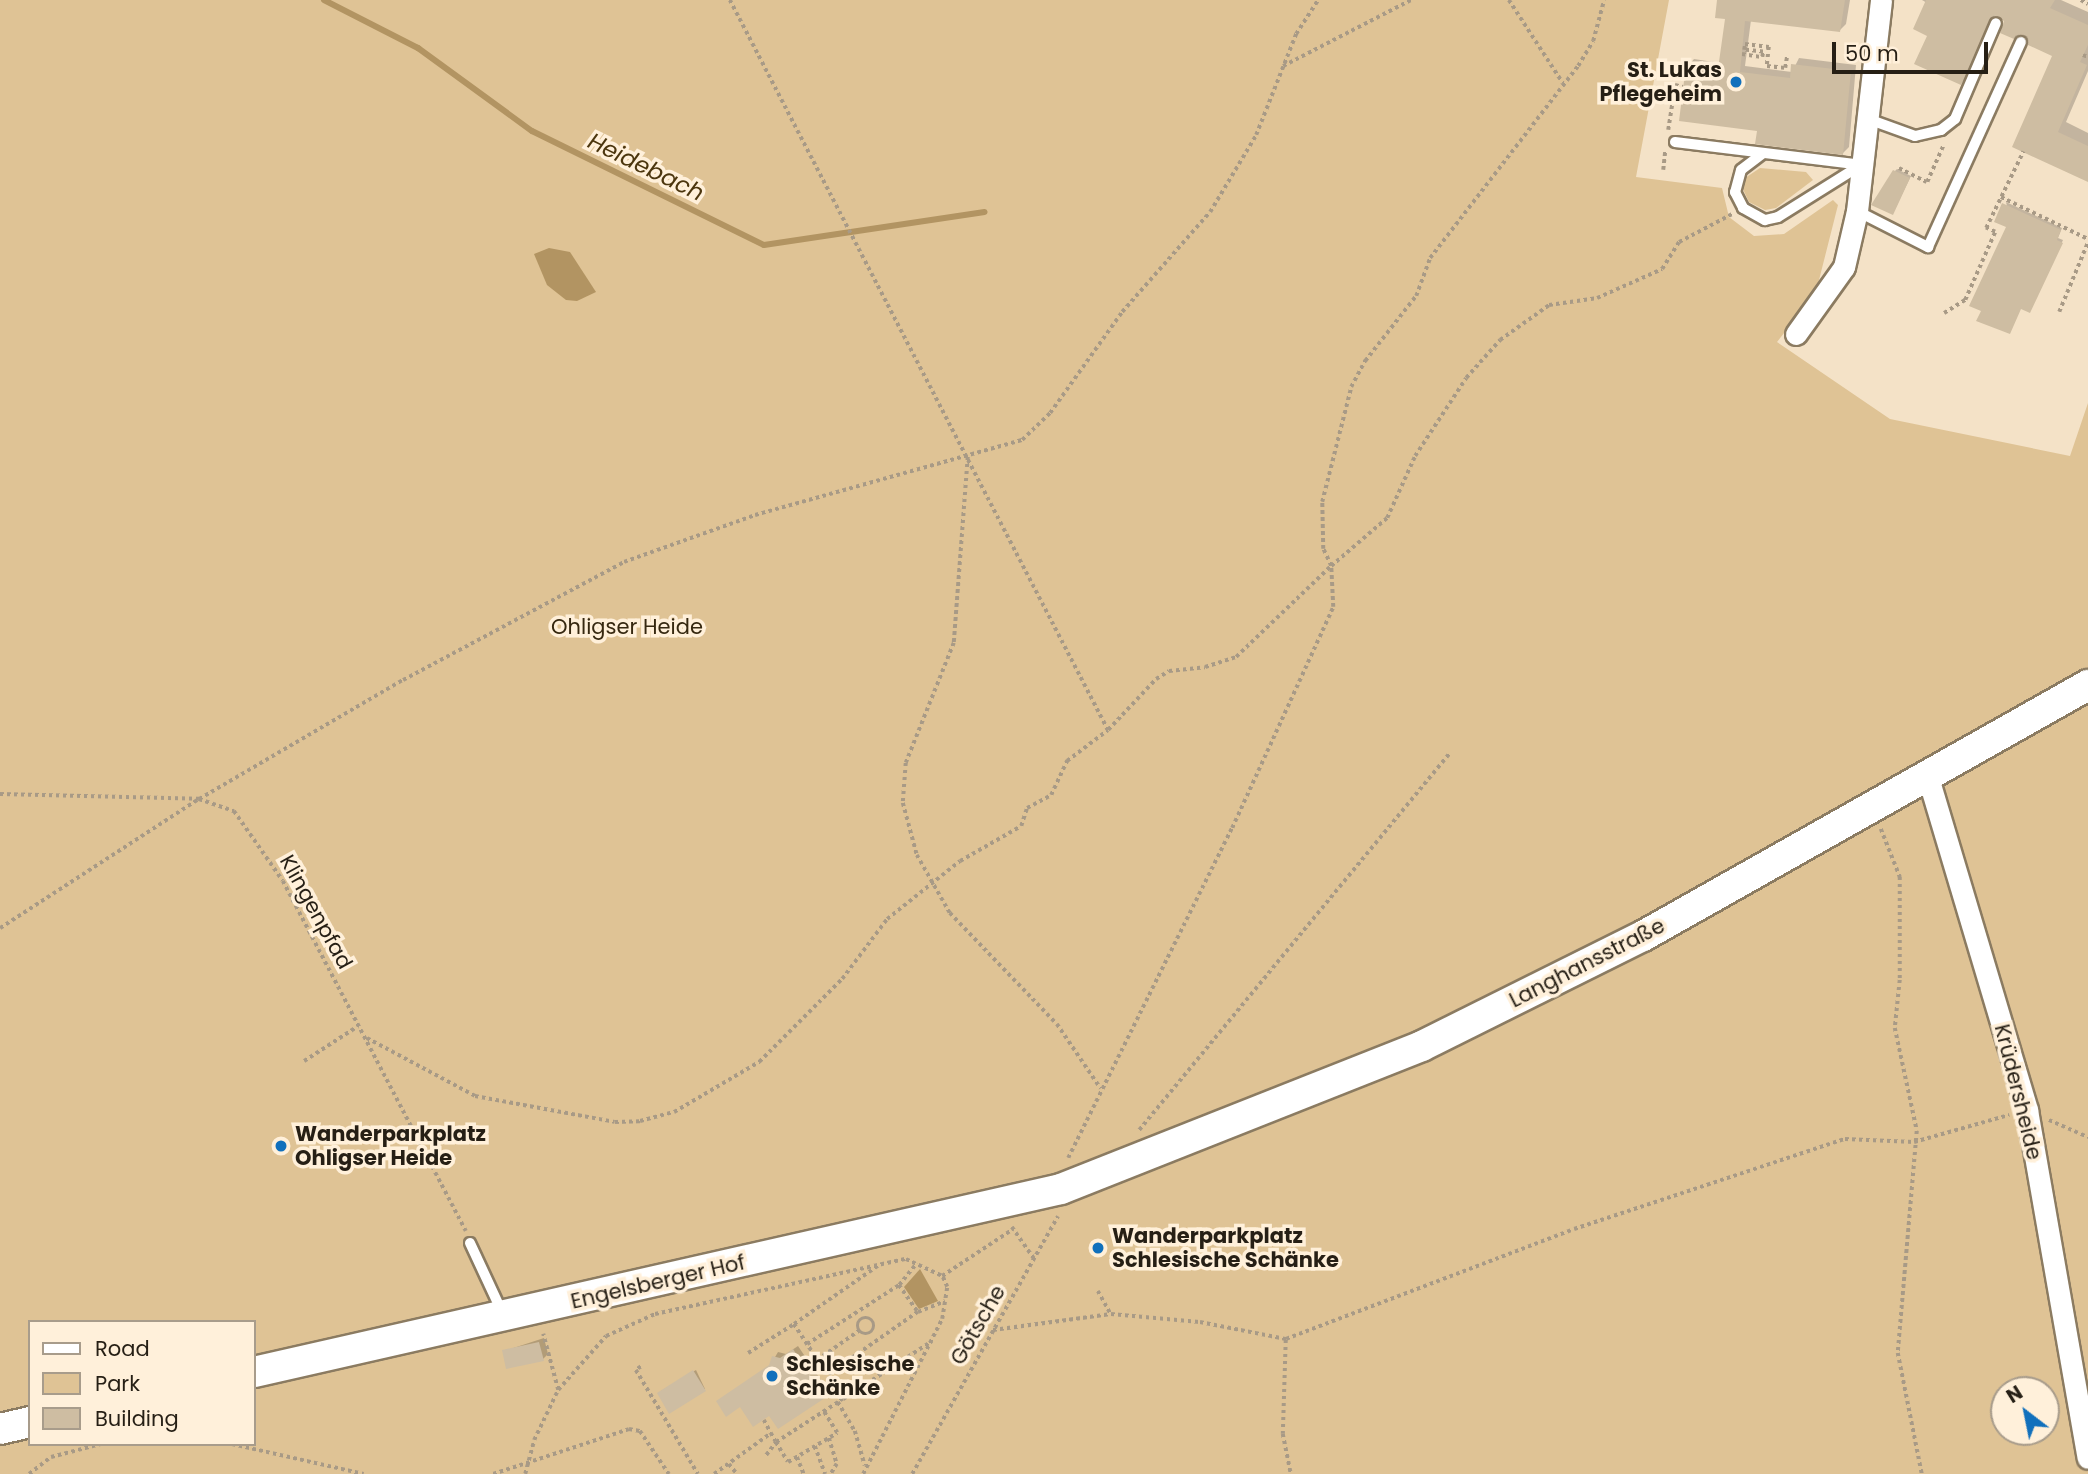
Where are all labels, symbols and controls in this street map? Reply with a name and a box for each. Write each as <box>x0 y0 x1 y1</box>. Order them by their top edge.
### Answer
scale bar <box>1836 28 1992 72</box>
text: 50 m <box>1845 39 1899 68</box>
place label: St. Lukas Pflegeheim <box>1599 57 1722 107</box>
marker: St. Lukas Pflegeheim <box>1728 74 1744 90</box>
water label: Heidebach <box>584 127 708 207</box>
park label: Ohligser Heide <box>551 614 703 640</box>
street label: Klingenpfad <box>274 851 358 973</box>
street label: Langhansstraße <box>1505 913 1669 1013</box>
street label: Krüdersheide <box>1989 1022 2047 1162</box>
place label: Wanderparkplatz Ohligser Heide <box>295 1121 486 1171</box>
marker: Wanderparkplatz Ohligser Heide <box>273 1138 289 1154</box>
place label: Wanderparkplatz Schlesische Schänke <box>1112 1223 1339 1273</box>
marker: Wanderparkplatz Schlesische Schänke <box>1090 1240 1106 1256</box>
street label: Engelsberger Hof <box>568 1250 748 1314</box>
street label: Götsche <box>945 1281 1011 1369</box>
legend <box>28 1320 256 1446</box>
text: Road <box>95 1334 150 1363</box>
place label: Schlesische Schänke <box>786 1351 914 1401</box>
marker: Schlesische Schänke <box>764 1368 780 1384</box>
text: Park <box>95 1369 140 1398</box>
north arrow <box>1990 1376 2060 1446</box>
text: N <box>2001 1379 2028 1410</box>
text: Building <box>95 1404 179 1433</box>

